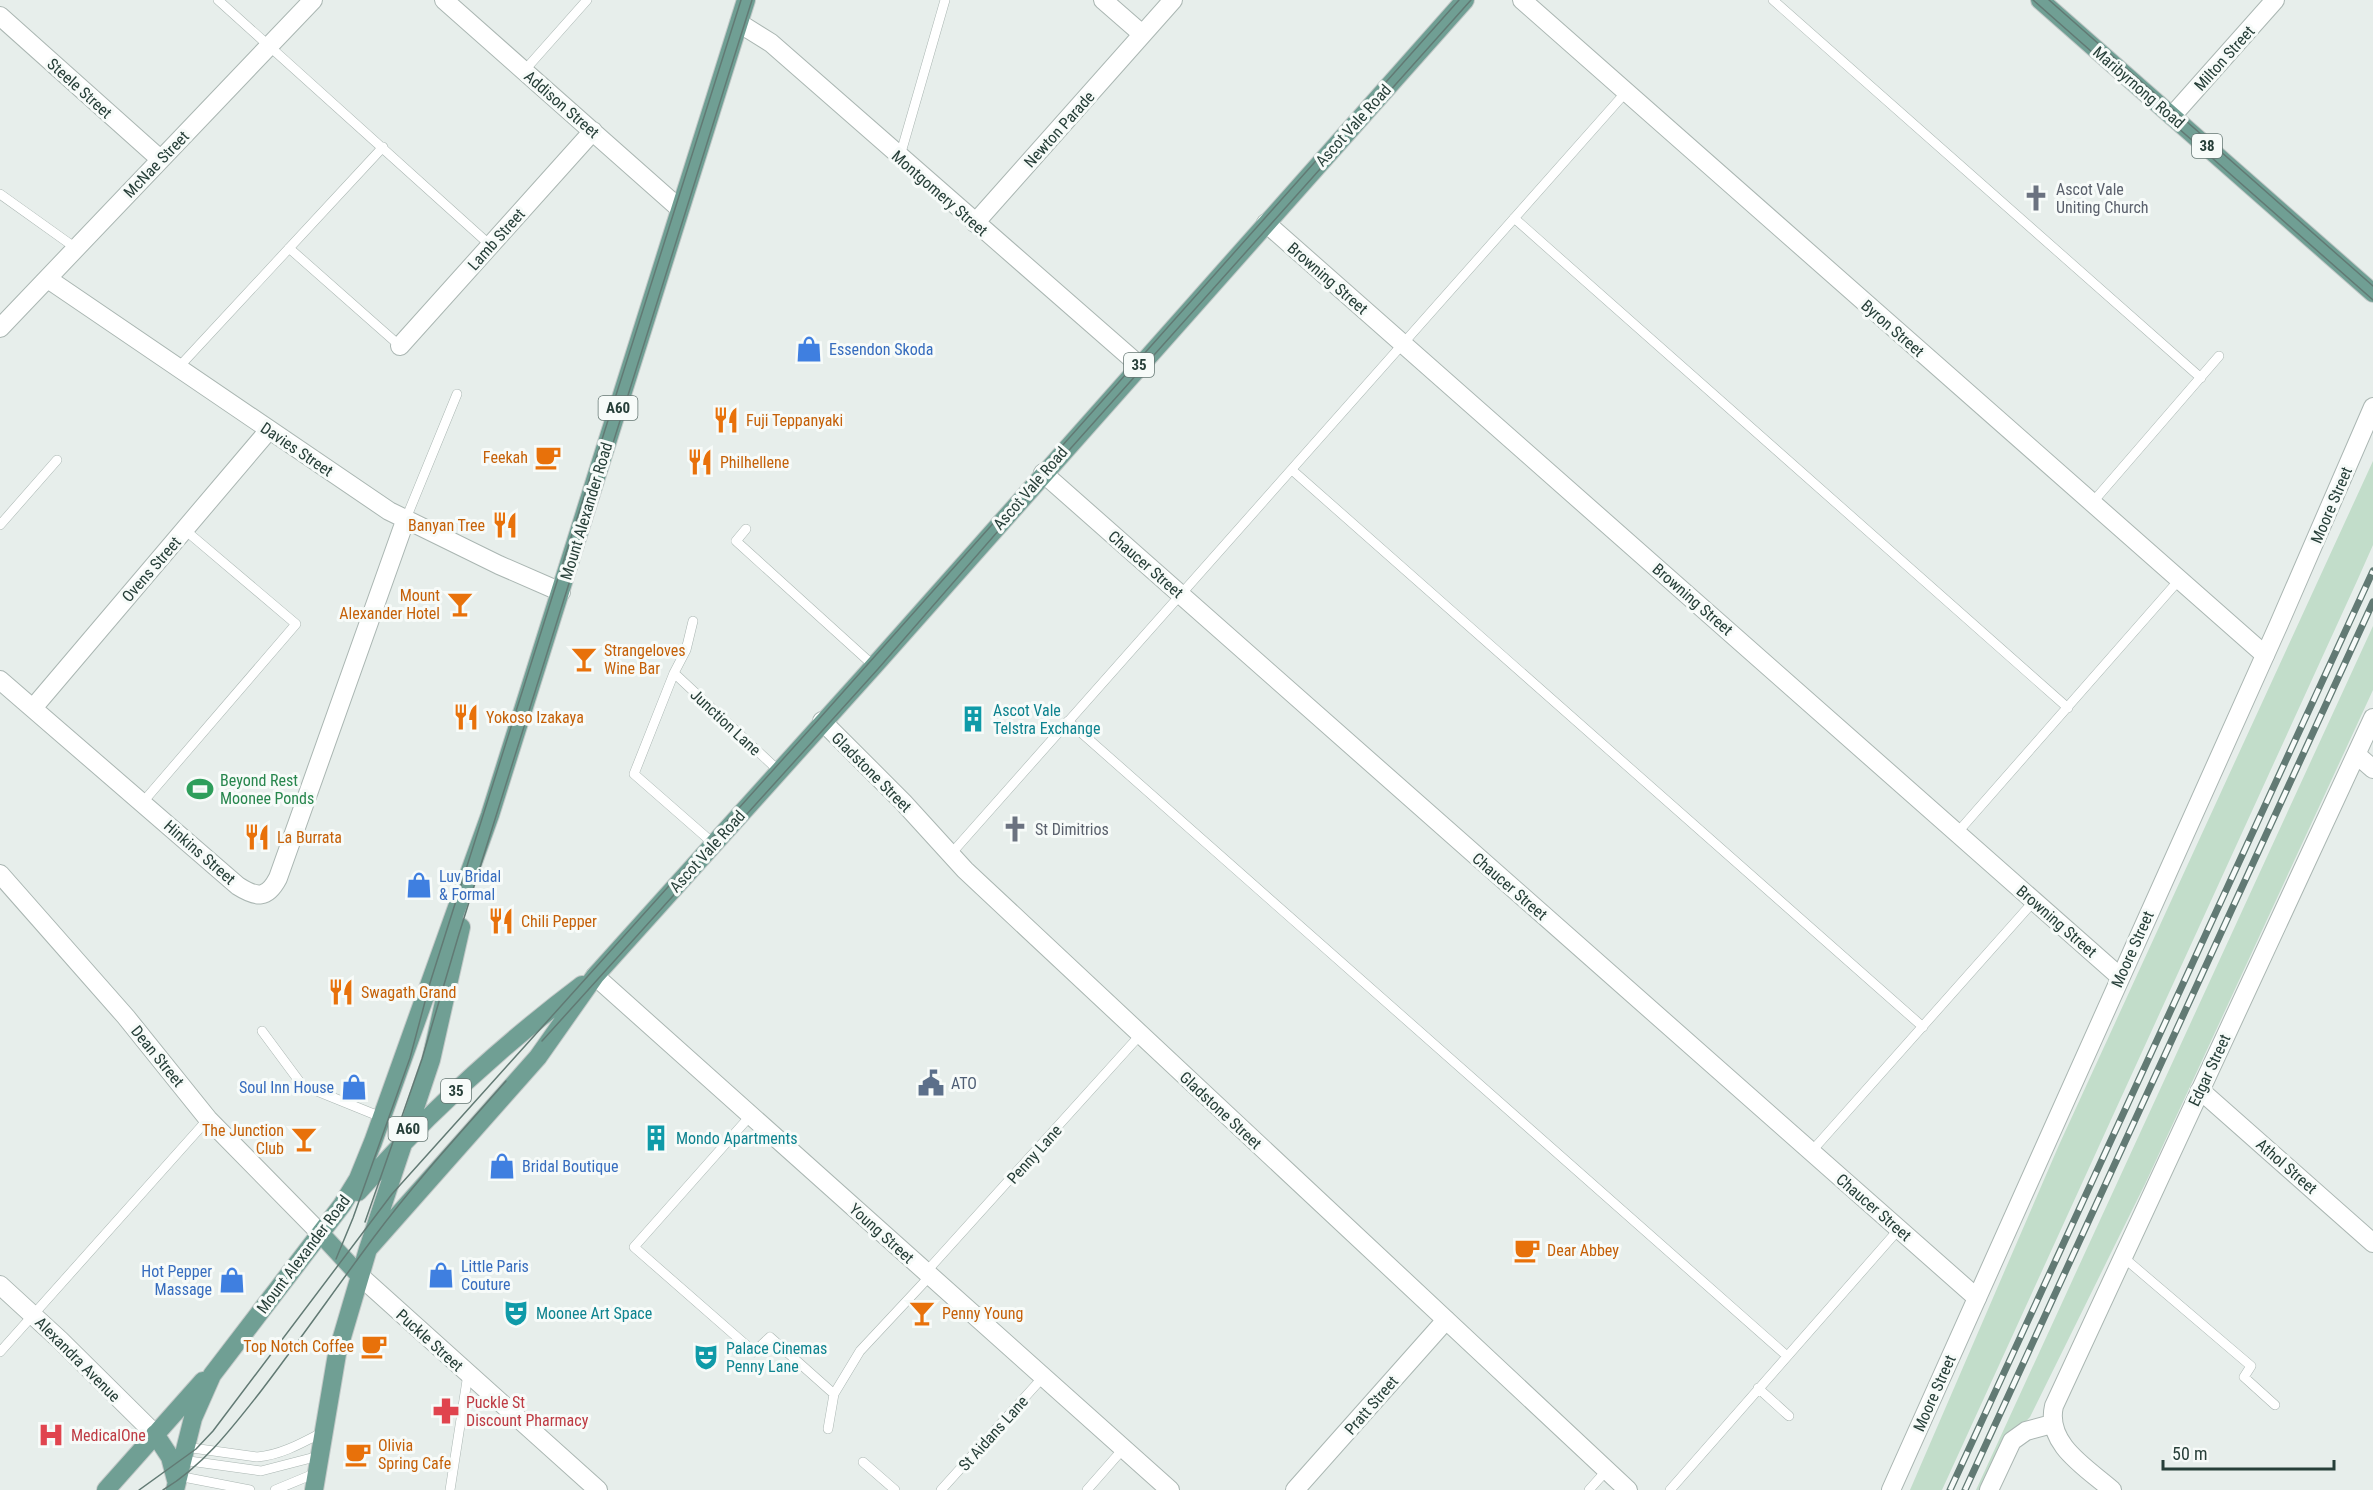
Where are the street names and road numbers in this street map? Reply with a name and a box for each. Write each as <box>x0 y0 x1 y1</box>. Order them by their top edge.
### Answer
street label: Milton Street <box>2190 22 2259 95</box>
street label: Maribyrnong Road <box>2089 43 2188 132</box>
street label: Steele Street <box>43 54 116 122</box>
street label: Addison Street <box>520 67 603 142</box>
street label: Ascot Vale Road <box>1312 80 1395 170</box>
street label: Newton Parade <box>1020 87 1099 171</box>
street label: McNae Street <box>120 127 193 202</box>
road number: 38 <box>2192 134 2222 158</box>
street label: Montgomery Street <box>888 147 992 240</box>
street label: Lamb Street <box>464 204 529 274</box>
street label: Browning Street <box>1284 238 1372 319</box>
street label: Byron Street <box>1857 296 1928 361</box>
road number: 35 <box>1124 353 1154 377</box>
road number: A60 <box>598 396 638 420</box>
street label: Davies Street <box>257 418 337 481</box>
street label: Mount Alexander Road <box>556 440 616 582</box>
street label: Ascot Vale Road <box>989 443 1072 534</box>
street label: Moore Street <box>2307 464 2356 546</box>
street label: Chaucer Street <box>1104 527 1187 602</box>
street label: Ovens Street <box>118 533 185 606</box>
street label: Browning Street <box>1649 559 1737 640</box>
street label: Junction Lane <box>687 685 765 760</box>
street label: Gladstone Street <box>828 728 916 816</box>
street label: Ascot Vale Road <box>666 806 749 896</box>
street label: Hinkins Street <box>160 816 239 889</box>
street label: Chaucer Street <box>1468 849 1551 924</box>
street label: Browning Street <box>2013 881 2101 962</box>
street label: Moore Street <box>2107 908 2158 990</box>
street label: Dean Street <box>127 1022 188 1091</box>
street label: Edgar Street <box>2184 1031 2235 1109</box>
street label: Gladstone Street <box>1176 1068 1266 1153</box>
road number: 35 <box>441 1079 471 1103</box>
road number: A60 <box>388 1117 428 1141</box>
street label: Penny Lane <box>1003 1121 1066 1188</box>
street label: Athol Street <box>2252 1135 2321 1198</box>
street label: Chaucer Street <box>1832 1170 1915 1245</box>
street label: Mount Alexander Road <box>253 1191 354 1317</box>
street label: Young Street <box>845 1199 918 1268</box>
street label: Puckle Street <box>392 1305 467 1376</box>
street label: Alexandra Avenue <box>31 1313 124 1406</box>
street label: Moore Street <box>1909 1352 1960 1434</box>
street label: Pratt Street <box>1341 1372 1402 1439</box>
street label: St Aidans Lane <box>955 1392 1032 1475</box>

